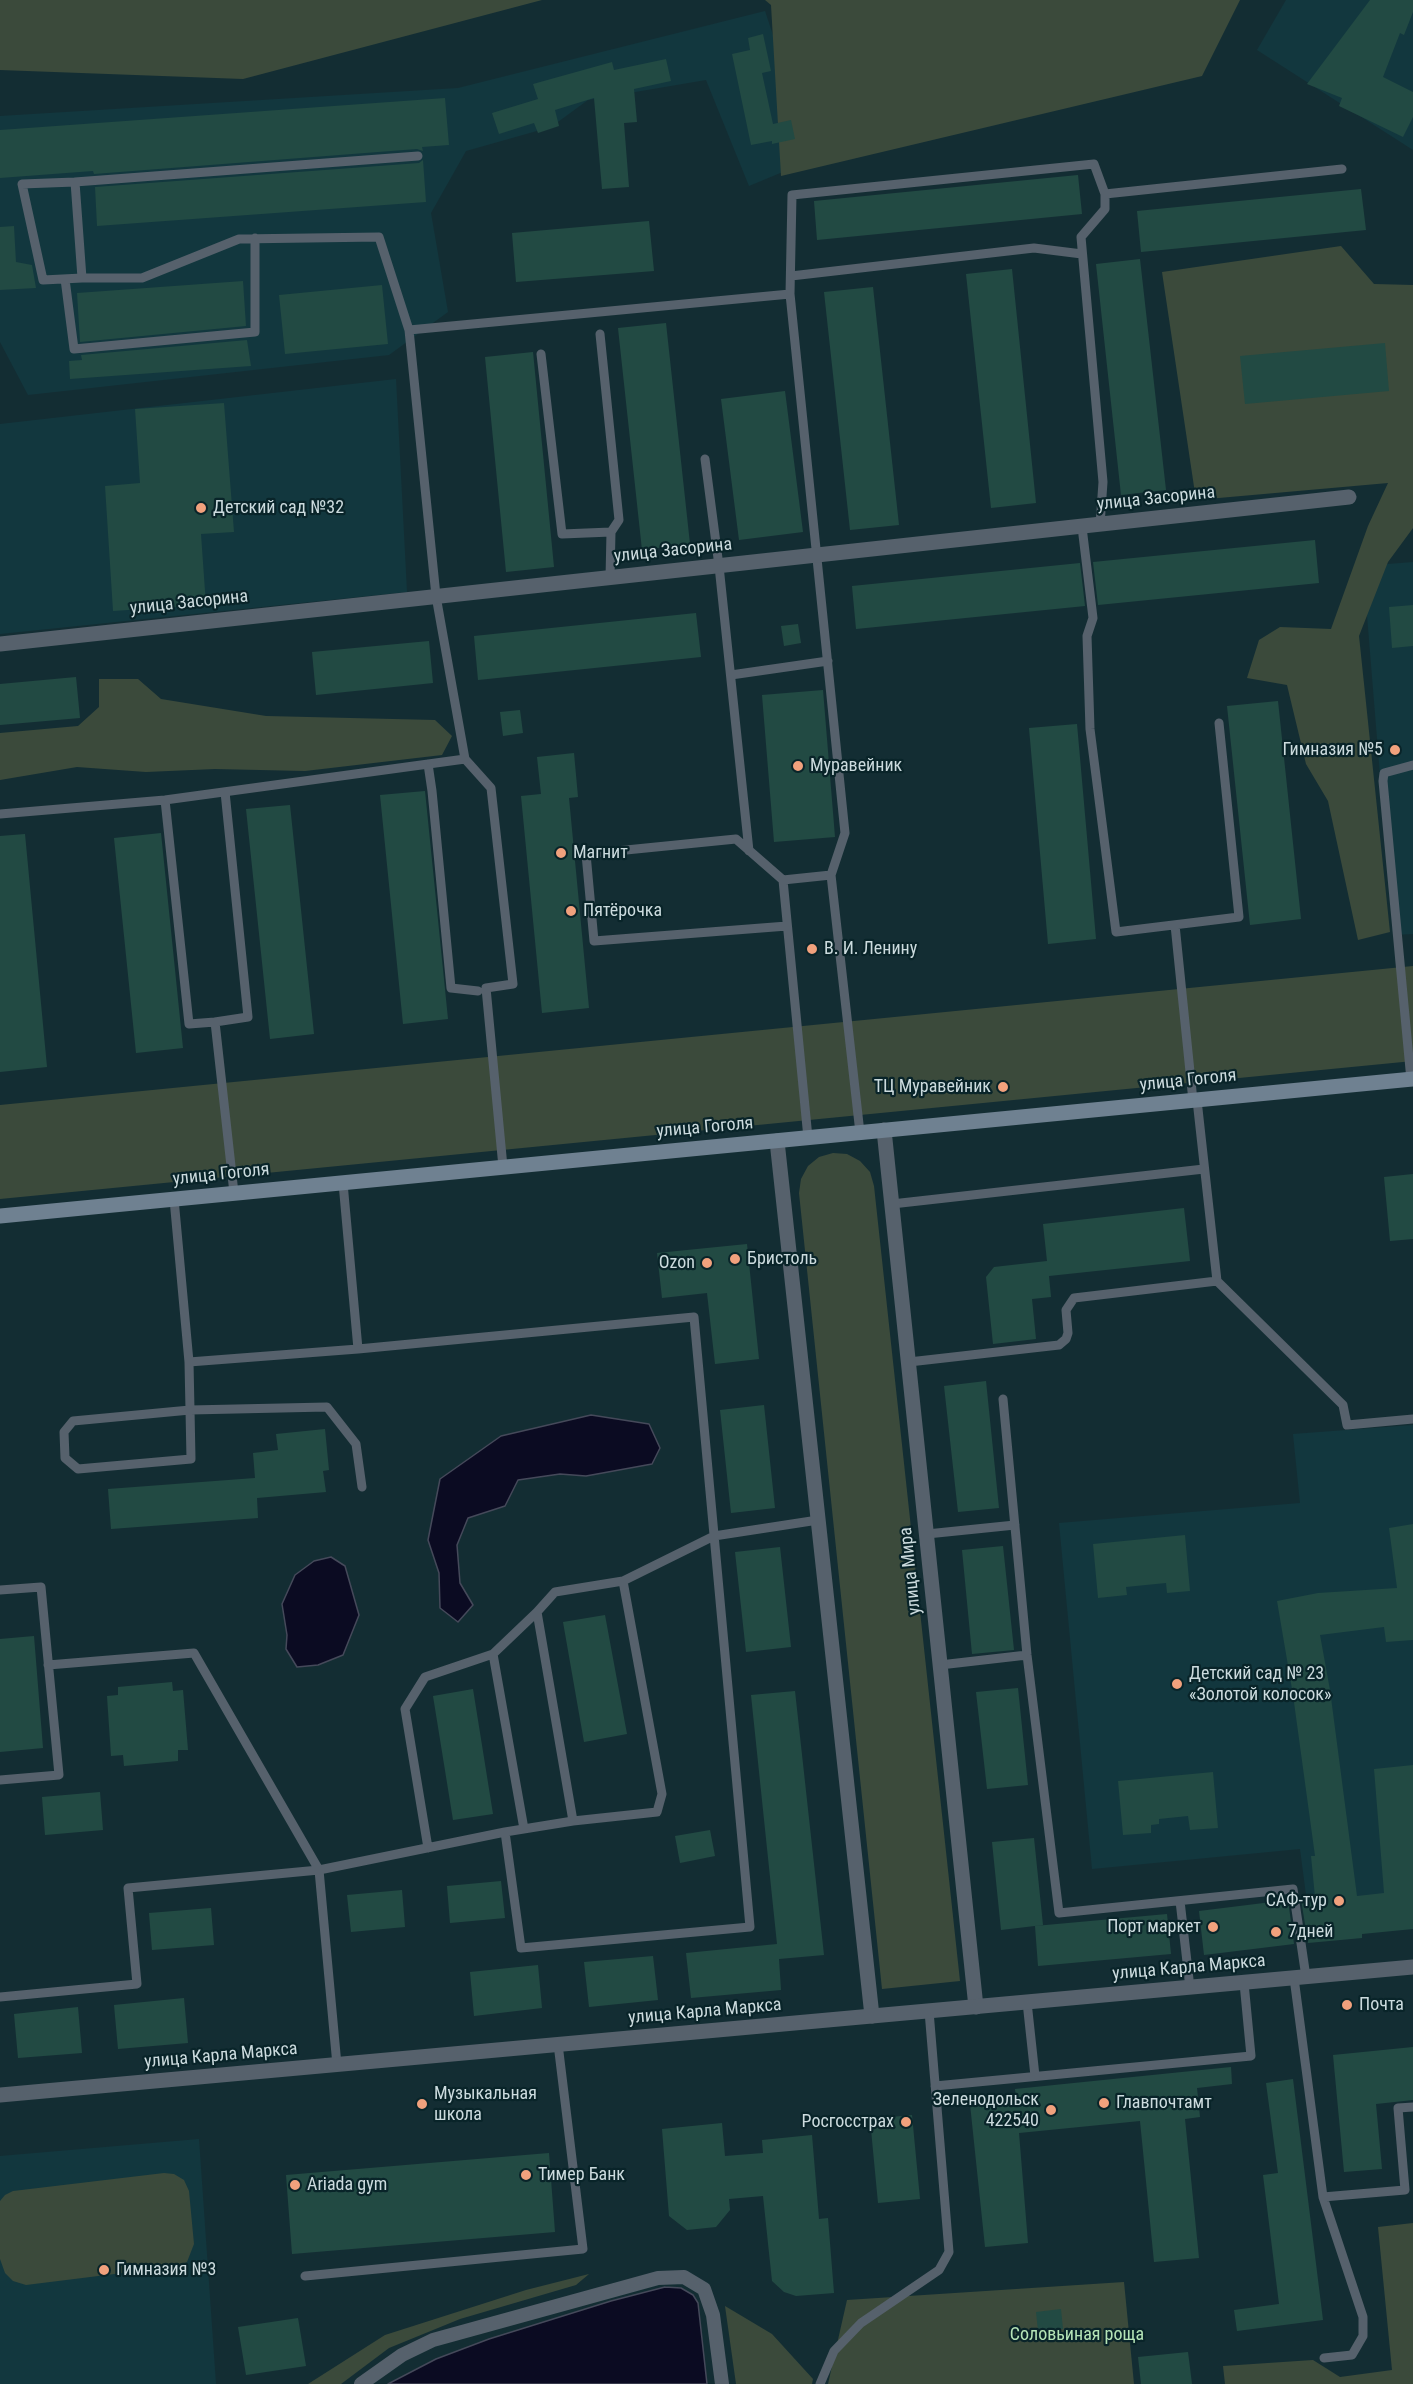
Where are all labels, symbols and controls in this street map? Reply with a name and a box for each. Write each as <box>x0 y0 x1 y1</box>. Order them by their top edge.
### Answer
street label: улица Засорина <box>1096 482 1216 516</box>
place label: Детский сад №32 <box>213 497 344 519</box>
marker: Детский сад №32 <box>194 501 208 515</box>
street label: улица Засорина <box>613 534 733 568</box>
street label: улица Засорина <box>129 586 249 620</box>
place label: Гимназия №5 <box>1283 739 1383 761</box>
marker: Гимназия №5 <box>1388 743 1402 757</box>
place label: Муравейник <box>810 755 902 777</box>
marker: Муравейник <box>791 759 805 773</box>
place label: Магнит <box>573 842 628 864</box>
marker: Магнит <box>554 846 568 860</box>
place label: Пятёрочка <box>583 900 662 922</box>
marker: Пятёрочка <box>564 904 578 918</box>
place label: В. И. Ленину <box>824 938 917 960</box>
marker: В. И. Ленину <box>805 942 819 956</box>
street label: улица Гоголя <box>1139 1065 1237 1097</box>
place label: ТЦ Муравейник <box>874 1076 991 1098</box>
marker: ТЦ Муравейник <box>996 1080 1010 1094</box>
street label: улица Гоголя <box>656 1113 754 1143</box>
street label: улица Гоголя <box>172 1159 270 1191</box>
place label: Бристоль <box>747 1248 817 1270</box>
place label: Ozon <box>659 1252 695 1274</box>
marker: Бристоль <box>728 1252 742 1266</box>
marker: Ozon <box>700 1256 714 1270</box>
street label: улица Мира <box>896 1526 926 1616</box>
place label: Детский сад № 23 «Золотой колосок» <box>1189 1663 1331 1706</box>
marker: Детский сад № 23 «Золотой колосок» <box>1170 1677 1184 1691</box>
place label: САФ-тур <box>1266 1890 1327 1912</box>
marker: САФ-тур <box>1332 1894 1346 1908</box>
place label: Порт маркет <box>1107 1916 1201 1938</box>
marker: Порт маркет <box>1206 1920 1220 1934</box>
place label: 7дней <box>1288 1921 1333 1943</box>
marker: 7дней <box>1269 1925 1283 1939</box>
street label: улица Карла Маркса <box>1112 1951 1266 1985</box>
place label: Почта <box>1359 1994 1404 2016</box>
street label: улица Карла Маркса <box>628 1995 782 2029</box>
marker: Почта <box>1340 1998 1354 2012</box>
street label: улица Карла Маркса <box>144 2039 298 2073</box>
place label: Музыкальная школа <box>434 2083 537 2126</box>
place label: Зеленодольск 422540 <box>933 2089 1039 2132</box>
place label: Главпочтамт <box>1116 2092 1212 2114</box>
marker: Главпочтамт <box>1097 2096 1111 2110</box>
marker: Музыкальная школа <box>415 2097 429 2111</box>
marker: Зеленодольск 422540 <box>1044 2103 1058 2117</box>
place label: Росгосстрах <box>802 2111 894 2133</box>
marker: Росгосстрах <box>899 2115 913 2129</box>
place label: Тимер Банк <box>538 2164 625 2186</box>
marker: Тимер Банк <box>519 2168 533 2182</box>
place label: Ariada gym <box>307 2174 387 2196</box>
marker: Ariada gym <box>288 2178 302 2192</box>
place label: Гимназия №3 <box>116 2259 216 2281</box>
marker: Гимназия №3 <box>97 2263 111 2277</box>
park label: Соловьиная роща <box>1010 2324 1144 2346</box>

